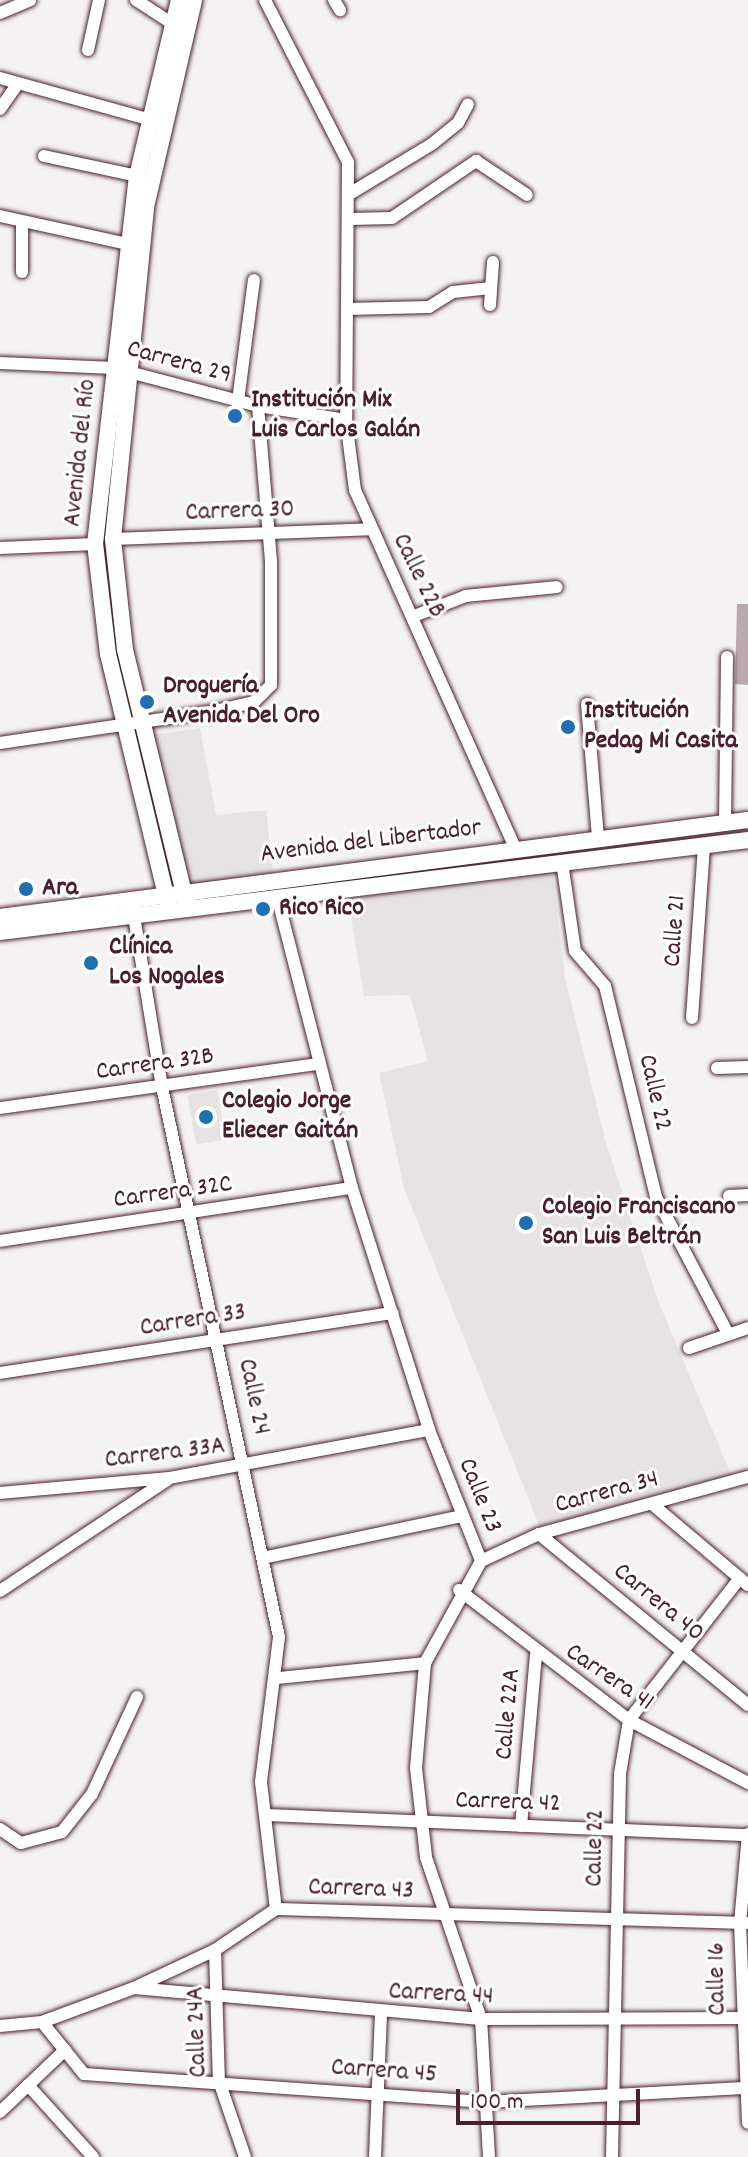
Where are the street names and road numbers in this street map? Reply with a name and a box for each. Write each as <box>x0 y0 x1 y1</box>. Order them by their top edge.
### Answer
street label: Carrera 29 <box>123 334 235 392</box>
street label: Avenida del Río <box>58 378 104 528</box>
street label: Carrera 30 <box>185 495 295 529</box>
street label: Calle 22B <box>384 529 452 623</box>
street label: Avenida del Libertador <box>259 813 483 871</box>
street label: Calle 21 <box>658 894 694 968</box>
street label: Carrera 32B <box>94 1041 216 1089</box>
street label: Calle 22 <box>630 1052 678 1134</box>
street label: Carrera 32C <box>112 1169 234 1217</box>
street label: Carrera 33 <box>138 1297 248 1345</box>
street label: Calle 24 <box>230 1356 276 1438</box>
street label: Carrera 33A <box>103 1431 227 1477</box>
street label: Calle 23 <box>450 1454 508 1538</box>
street label: Carrera 34 <box>552 1464 662 1522</box>
street label: Carrera 40 <box>606 1557 710 1649</box>
street label: Carrera 41 <box>559 1637 659 1719</box>
street label: Calle 22A <box>489 1667 529 1761</box>
street label: Carrera 42 <box>455 1786 561 1820</box>
street label: Calle 22 <box>580 1809 612 1887</box>
street label: Carrera 43 <box>308 1873 414 1907</box>
street label: Calle 16 <box>702 1942 734 2016</box>
street label: Carrera 44 <box>388 1977 494 2013</box>
street label: Calle 24A <box>181 1986 215 2078</box>
street label: Carrera 45 <box>330 2053 438 2091</box>

